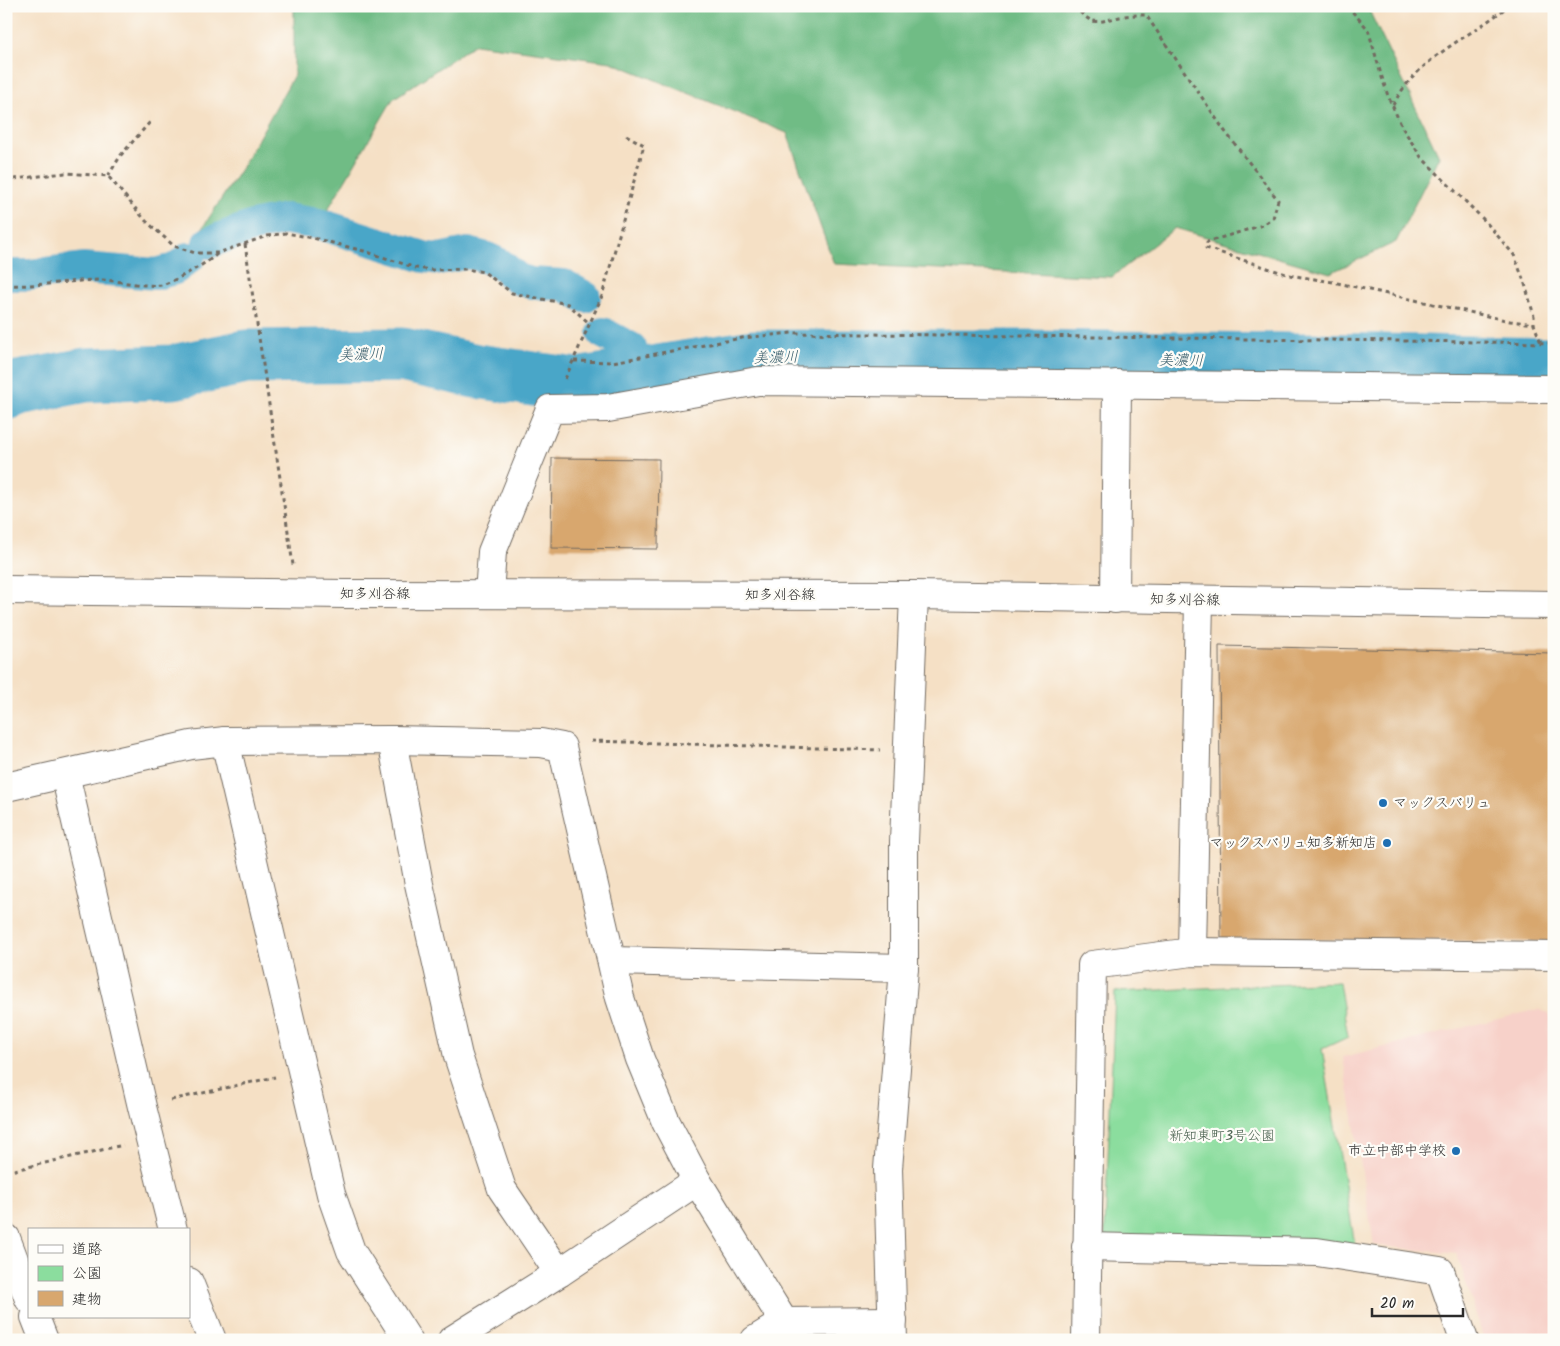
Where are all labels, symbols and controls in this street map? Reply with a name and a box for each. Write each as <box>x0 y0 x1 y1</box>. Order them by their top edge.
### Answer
water label: 美濃川 <box>338 343 384 367</box>
water label: 美濃川 <box>753 346 799 370</box>
water label: 美濃川 <box>1158 349 1204 373</box>
street label: 知多刈谷線 <box>340 583 410 605</box>
street label: 知多刈谷線 <box>745 584 815 606</box>
street label: 知多刈谷線 <box>1150 588 1220 612</box>
place label: マックスバリュ <box>1393 792 1491 814</box>
marker: マックスバリュ <box>1377 797 1389 809</box>
place label: マックスバリュ知多新知店 <box>1209 832 1377 854</box>
marker: マックスバリュ知多新知店 <box>1381 837 1393 849</box>
park label: 新知東町3号公園 <box>1169 1125 1275 1147</box>
place label: 市立中部中学校 <box>1348 1140 1446 1162</box>
marker: 市立中部中学校 <box>1450 1145 1462 1157</box>
legend <box>28 1228 190 1318</box>
text: 道路 <box>72 1238 102 1262</box>
text: 公園 <box>72 1262 102 1286</box>
scale bar <box>1372 1286 1464 1318</box>
text: 建物 <box>72 1288 102 1312</box>
text: 20 m <box>1380 1292 1414 1316</box>

